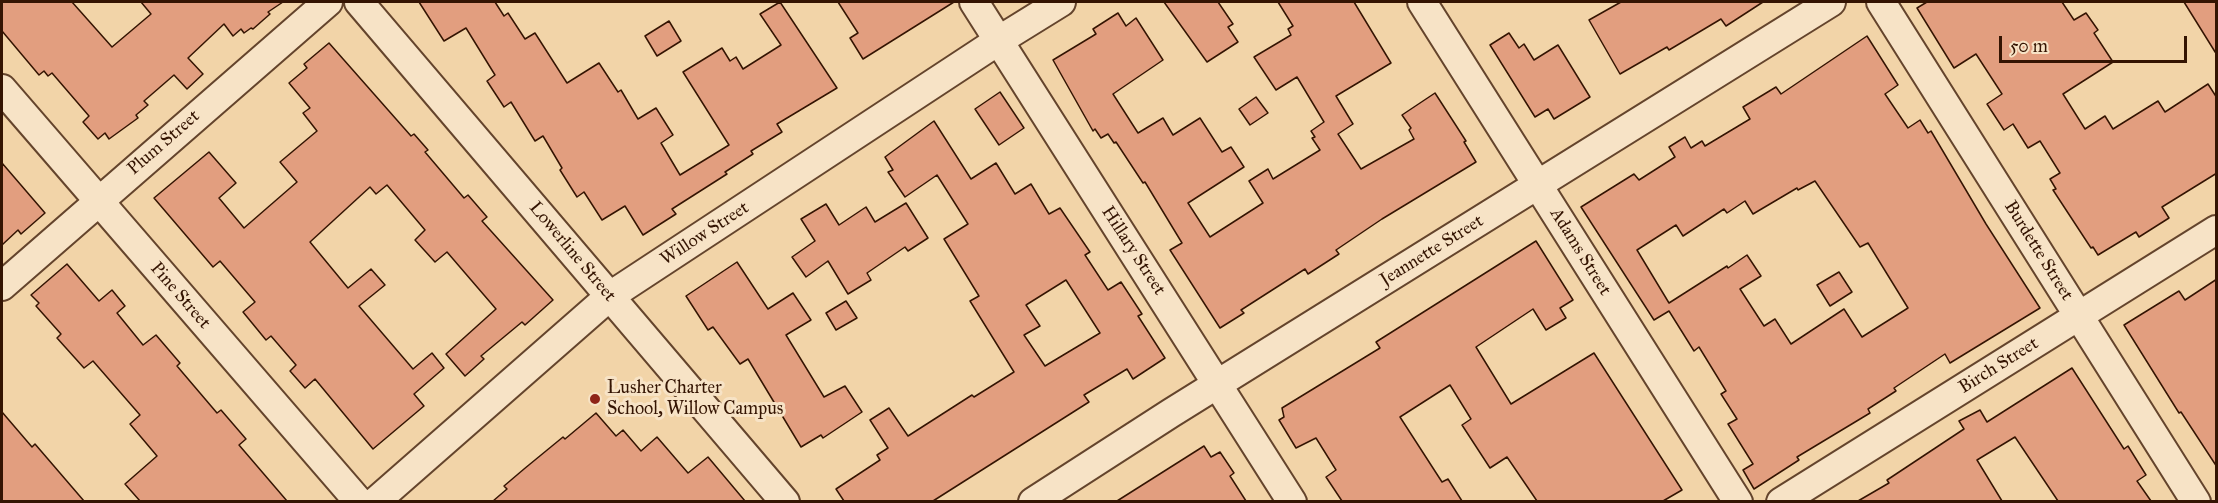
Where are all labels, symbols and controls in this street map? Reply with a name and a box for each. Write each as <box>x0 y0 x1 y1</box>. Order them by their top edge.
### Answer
scale bar <box>2002 24 2190 62</box>
text: 50 m <box>2010 35 2048 57</box>
street label: Plum Street <box>124 106 204 180</box>
street label: Willow Street <box>657 197 753 271</box>
street label: Burdette Street <box>1999 197 2077 305</box>
street label: Lowerline Street <box>524 198 620 306</box>
street label: Hillary Street <box>1096 202 1170 300</box>
street label: Adams Street <box>1545 204 1615 300</box>
street label: Jeannette Street <box>1376 211 1488 291</box>
street label: Pine Street <box>145 258 215 334</box>
street label: Birch Street <box>1955 333 2043 399</box>
place label: Lusher Charter School, Willow Campus <box>607 378 783 420</box>
marker: Lusher Charter School, Willow Campus <box>588 392 602 406</box>

